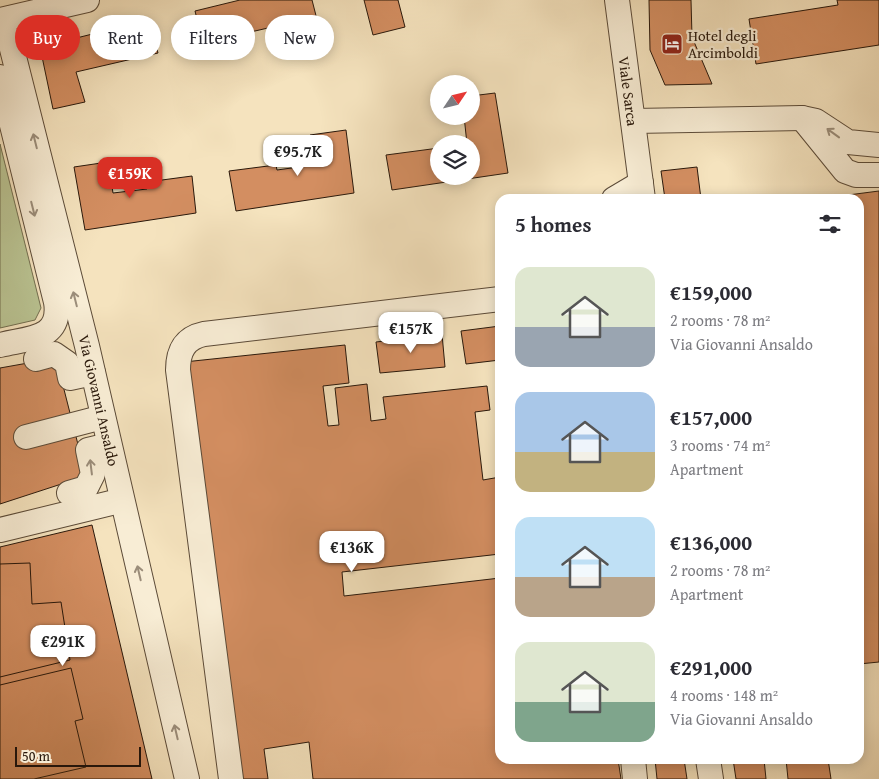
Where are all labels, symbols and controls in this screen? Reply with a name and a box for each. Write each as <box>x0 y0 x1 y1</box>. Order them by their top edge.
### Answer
chip: Buy <box>15 15 80 60</box>
chip: Rent <box>90 15 161 60</box>
chip: Filters <box>171 15 255 60</box>
chip: New <box>265 15 334 60</box>
place label: Hotel degli Arcimboldi <box>688 25 758 63</box>
hotel icon: Hotel degli Arcimboldi <box>660 32 684 56</box>
street label: Viale Sarca <box>614 55 644 127</box>
north arrow <box>430 75 480 125</box>
map controls <box>430 75 480 185</box>
one-way arrow <box>826 128 840 138</box>
one-way arrow <box>30 134 39 150</box>
pin: €95.7K <box>257 134 339 177</box>
button: layers <box>430 135 480 185</box>
text: €95.7K <box>274 139 322 163</box>
pin: €159K <box>95 156 165 199</box>
text: €159K <box>108 161 152 185</box>
one-way arrow <box>29 201 38 217</box>
text: 5 homes <box>515 209 591 240</box>
icon: filters <box>816 210 844 238</box>
text: €159,000 <box>670 277 752 308</box>
icon: home <box>555 287 615 347</box>
one-way arrow <box>70 291 79 307</box>
text: 2 rooms · 78 m² <box>670 308 770 332</box>
pin: €157K <box>376 312 446 354</box>
text: €157K <box>389 316 433 340</box>
street label: Via Giovanni Ansaldo <box>74 332 125 468</box>
text: Via Giovanni Ansaldo <box>670 332 813 356</box>
text: €157,000 <box>670 402 752 433</box>
icon: home <box>555 412 615 472</box>
text: 3 rooms · 74 m² <box>670 433 770 457</box>
text: Apartment <box>670 457 743 481</box>
one-way arrow <box>86 460 96 476</box>
text: €136,000 <box>670 527 752 558</box>
pin: €136K <box>317 530 387 573</box>
text: €136K <box>330 535 374 559</box>
icon: home <box>555 537 615 597</box>
text: 2 rooms · 78 m² <box>670 558 770 582</box>
one-way arrow <box>134 566 143 582</box>
text: Apartment <box>670 582 743 606</box>
pin: €291K <box>28 624 98 667</box>
text: €291K <box>41 629 85 653</box>
text: €291,000 <box>670 652 752 683</box>
icon: home <box>555 662 615 722</box>
text: 4 rooms · 148 m² <box>670 683 778 707</box>
text: Via Giovanni Ansaldo <box>670 707 813 731</box>
one-way arrow <box>171 724 180 740</box>
scale bar <box>15 744 141 767</box>
text: 50 m <box>22 746 50 766</box>

